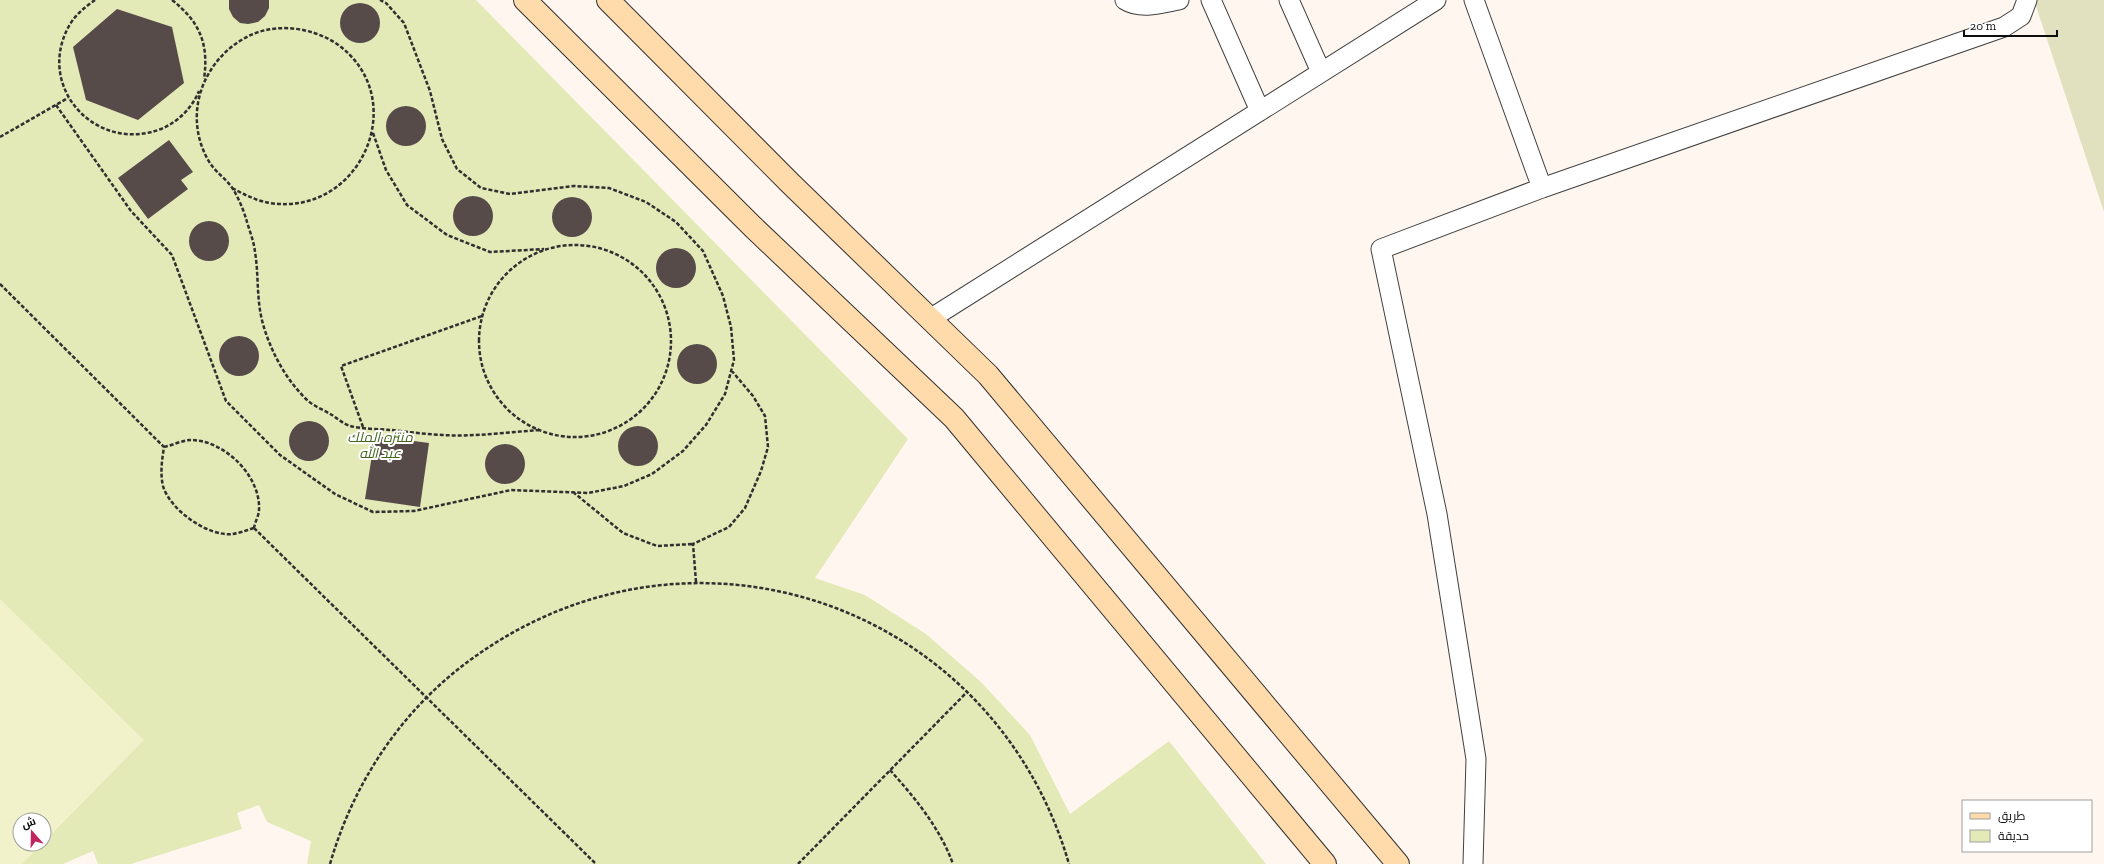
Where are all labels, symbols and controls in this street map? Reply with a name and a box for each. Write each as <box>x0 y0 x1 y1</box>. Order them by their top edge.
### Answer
scale bar <box>1964 12 2057 38</box>
text: 20 m <box>1970 19 1997 33</box>
park label: منتزه الملك عبد الله <box>347 429 414 462</box>
legend <box>1962 800 2092 852</box>
text: طريق <box>1998 809 2026 823</box>
north arrow <box>12 812 52 852</box>
text: ش <box>20 815 38 832</box>
text: حديقة <box>1998 829 2029 843</box>

